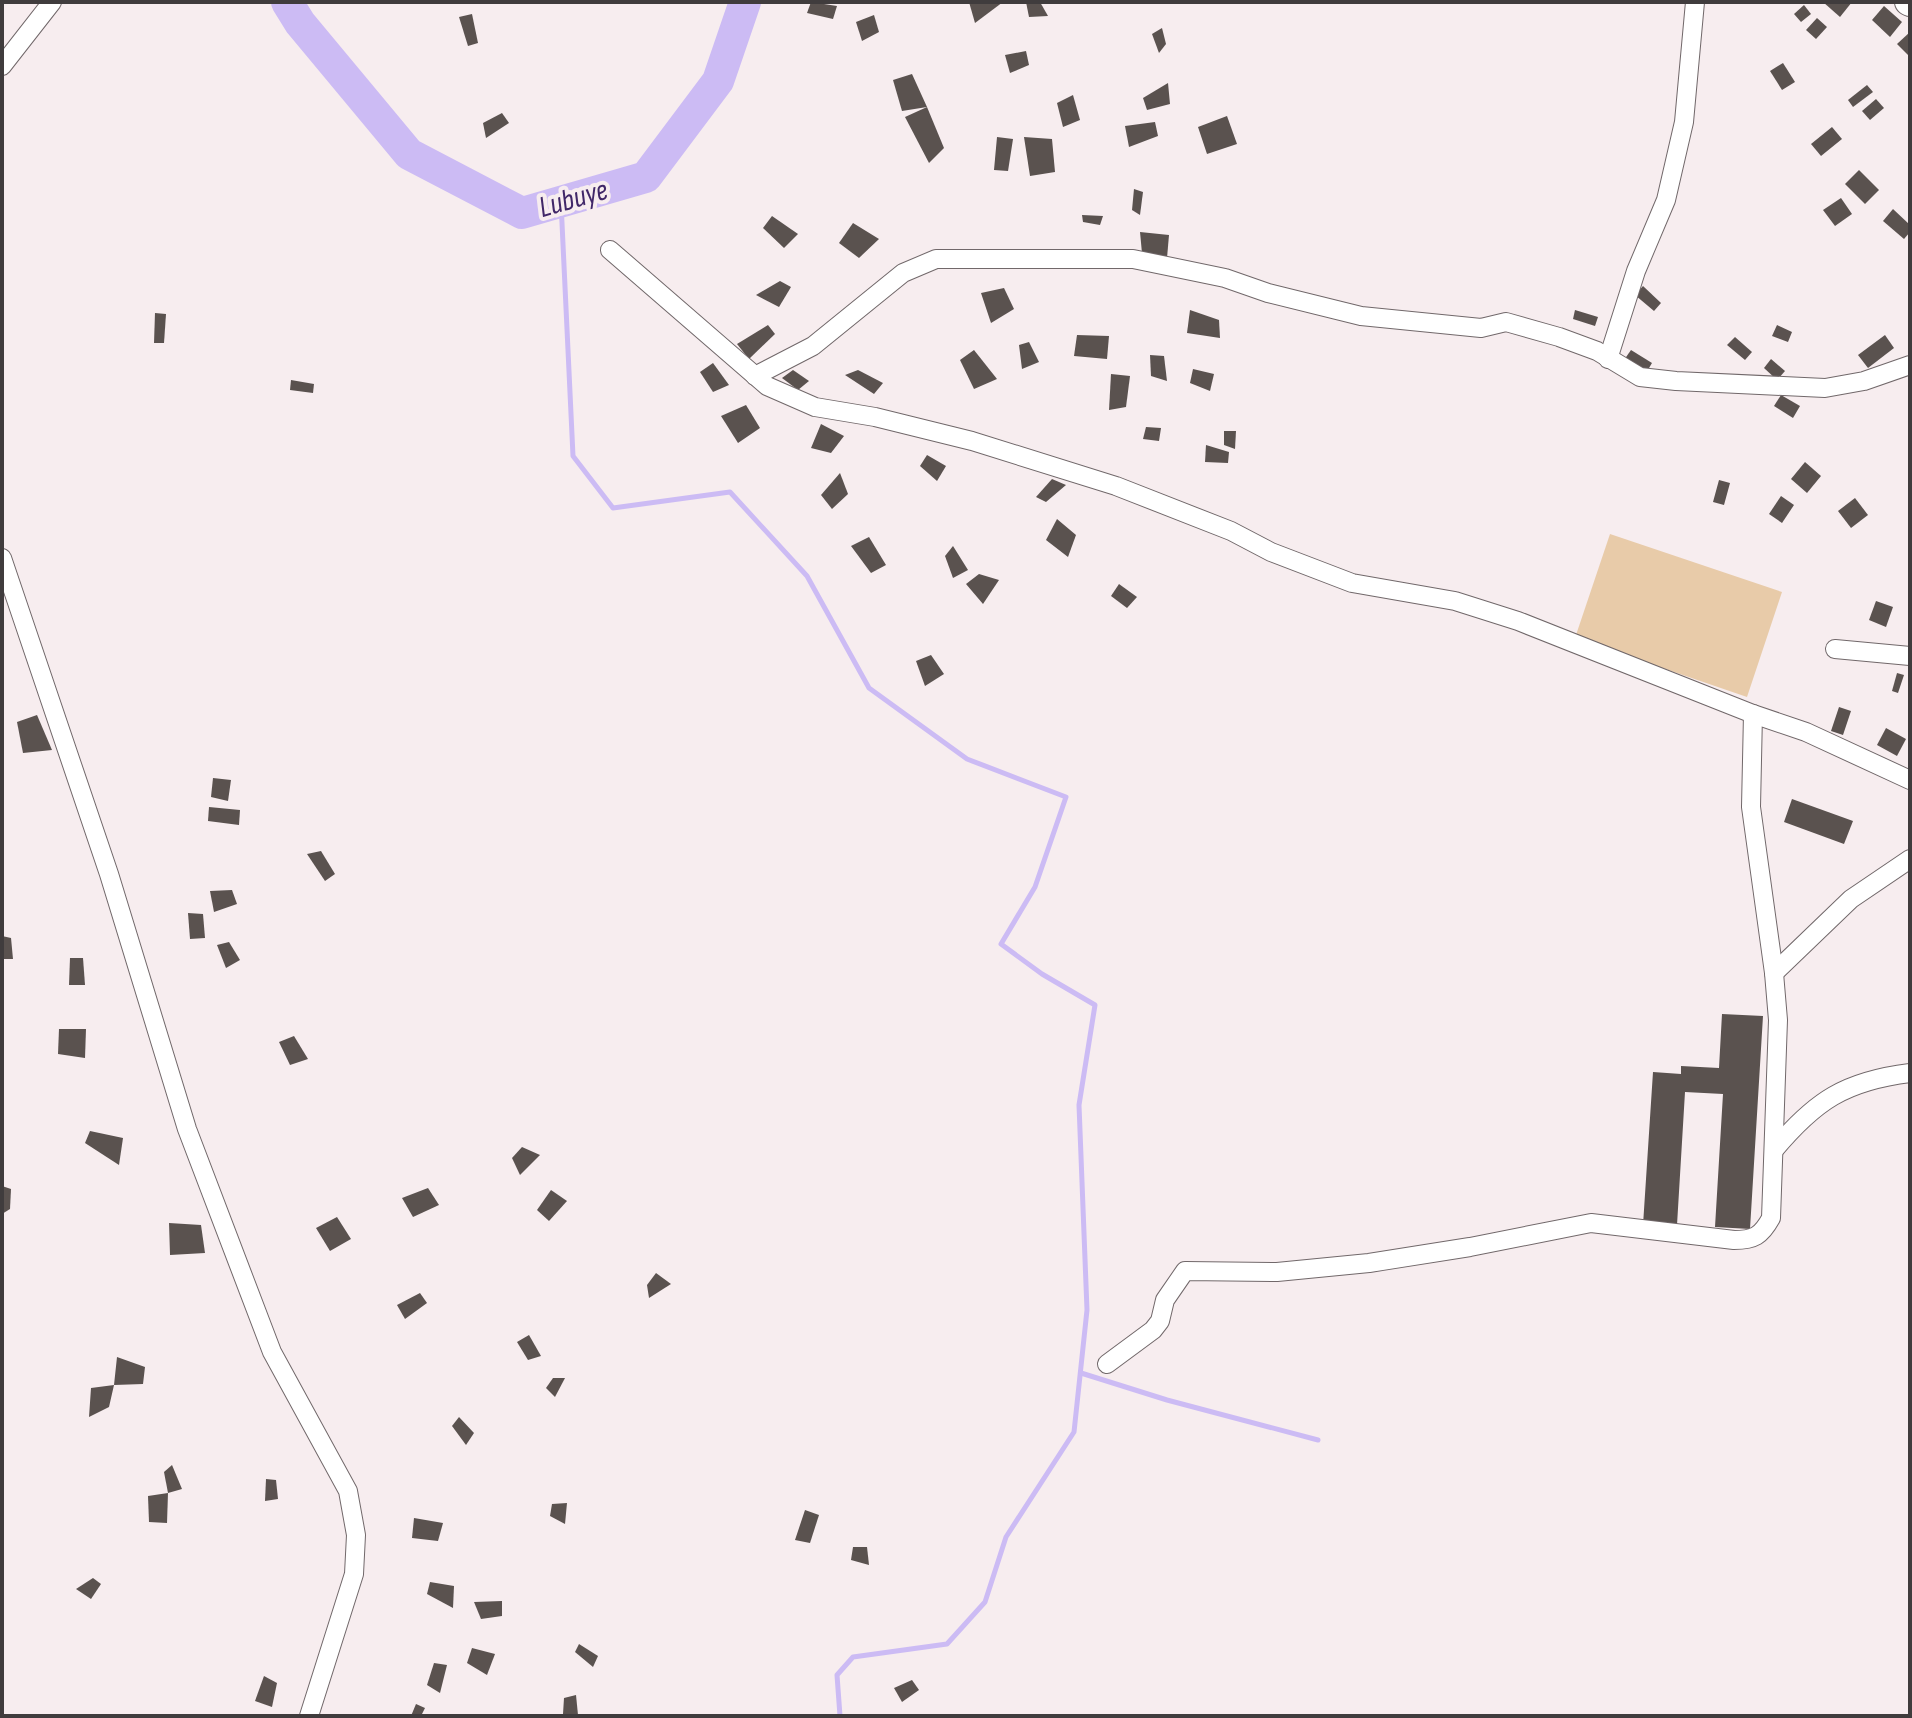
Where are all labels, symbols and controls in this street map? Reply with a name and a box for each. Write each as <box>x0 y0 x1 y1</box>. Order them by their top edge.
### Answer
water label: Lubuye <box>535 172 612 226</box>

